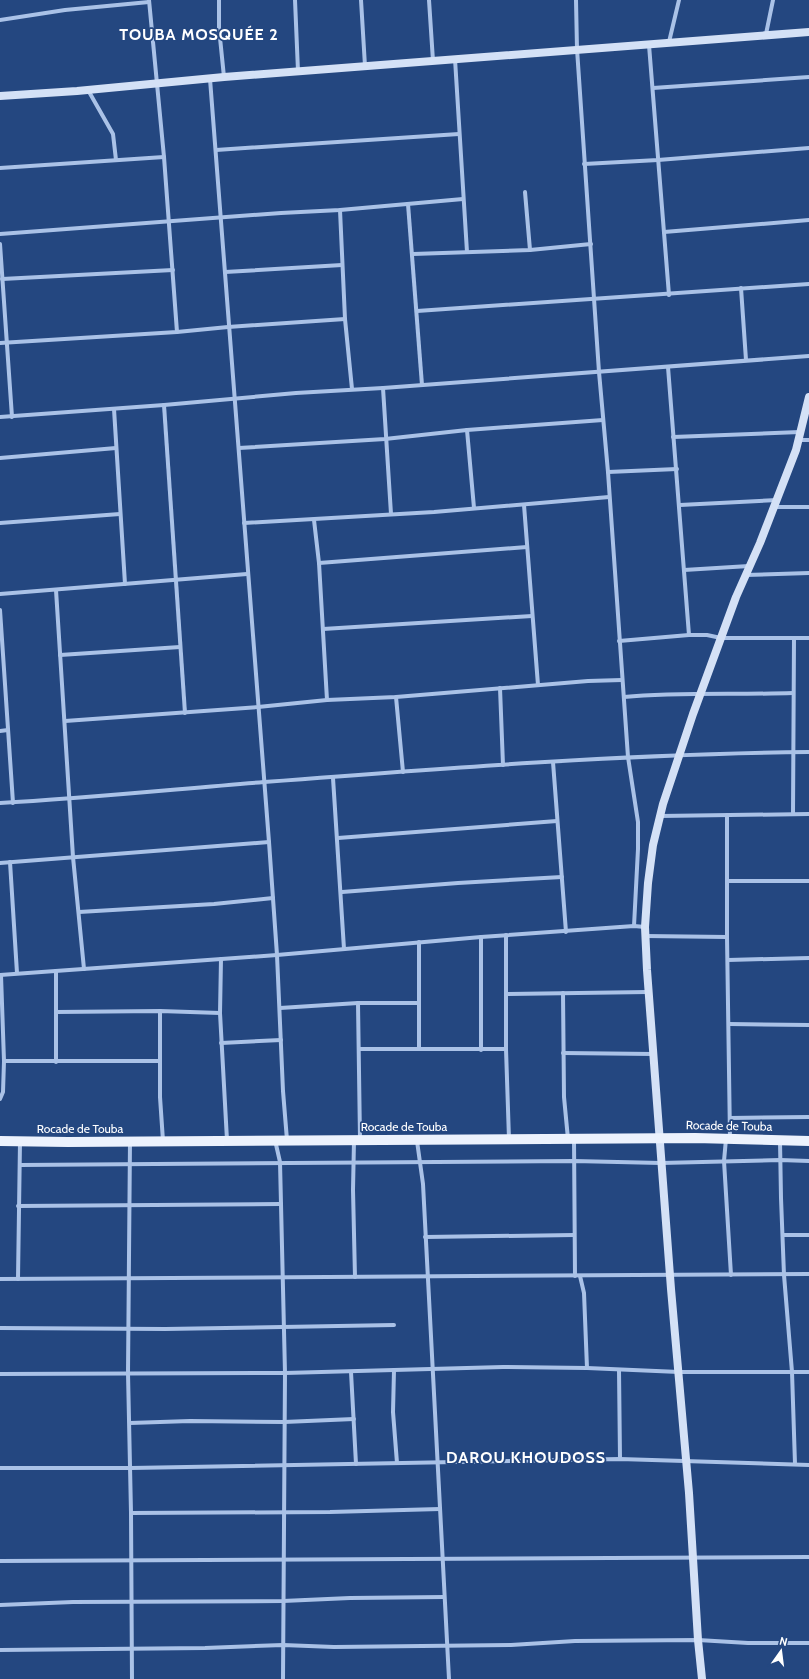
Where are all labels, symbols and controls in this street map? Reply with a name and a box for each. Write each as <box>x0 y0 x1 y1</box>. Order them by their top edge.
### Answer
district label: TOUBA MOSQUÉE 2 <box>119 25 279 44</box>
street label: Rocade de Touba <box>686 1117 773 1134</box>
street label: Rocade de Touba <box>361 1119 448 1134</box>
street label: Rocade de Touba <box>37 1121 124 1136</box>
district label: DAROU KHOUDOSS <box>446 1448 606 1467</box>
north arrow <box>761 1631 801 1671</box>
text: N <box>778 1634 789 1649</box>

